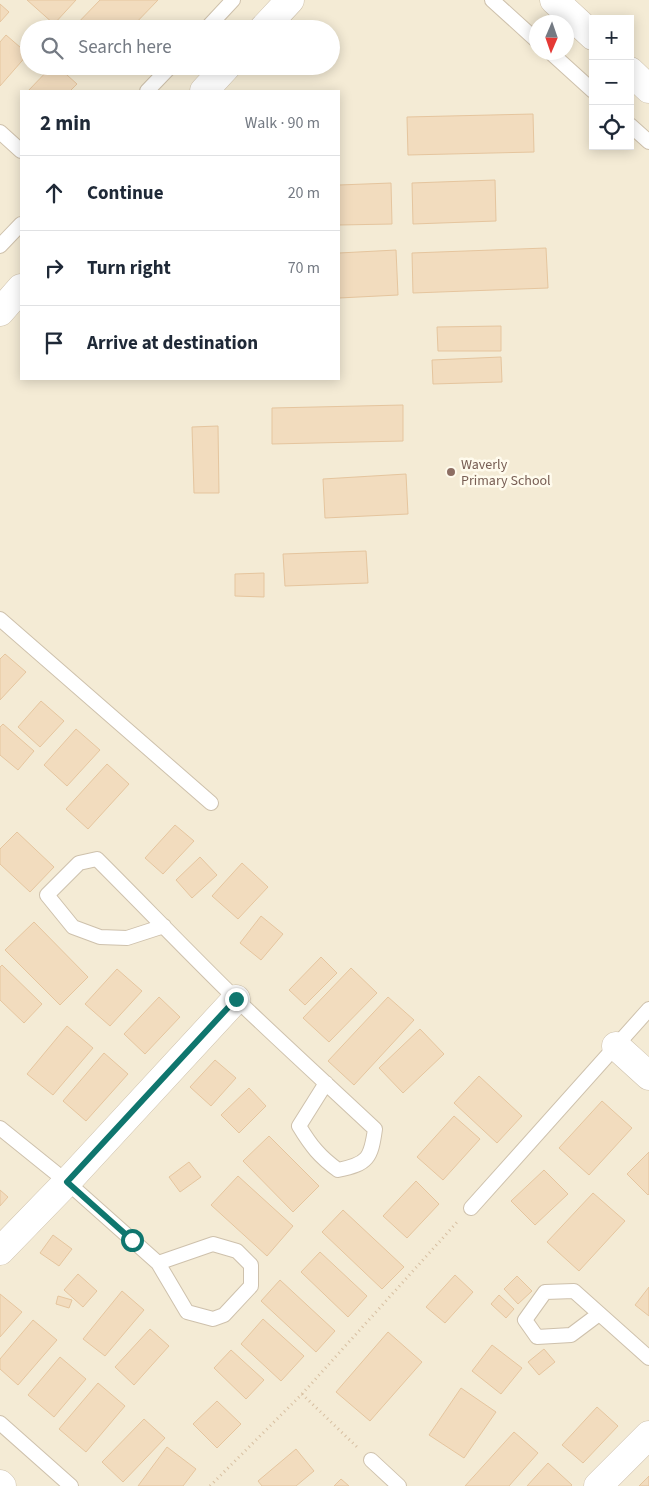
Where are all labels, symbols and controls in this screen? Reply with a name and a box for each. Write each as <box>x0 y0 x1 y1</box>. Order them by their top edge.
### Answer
north arrow <box>529 15 574 60</box>
map controls <box>589 15 634 150</box>
button: + <box>589 15 634 60</box>
search box <box>20 20 340 75</box>
icon: search <box>38 34 66 62</box>
text: Search here <box>78 34 172 61</box>
button: − <box>589 60 634 105</box>
button: locate <box>589 105 634 150</box>
text: 2 min <box>40 108 91 138</box>
text: Walk · 90 m <box>245 112 320 134</box>
icon: ahead <box>40 179 68 207</box>
text: Continue <box>87 180 164 207</box>
text: 20 m <box>288 182 320 204</box>
icon: right <box>40 254 68 282</box>
text: Turn right <box>87 255 171 282</box>
text: 70 m <box>288 257 320 279</box>
icon: arrive <box>40 329 68 357</box>
text: Arrive at destination <box>87 330 258 357</box>
place label: Waverly Primary School <box>461 455 551 491</box>
marker: Waverly Primary School <box>445 466 457 478</box>
route end <box>225 988 248 1011</box>
route start <box>121 1229 144 1252</box>

